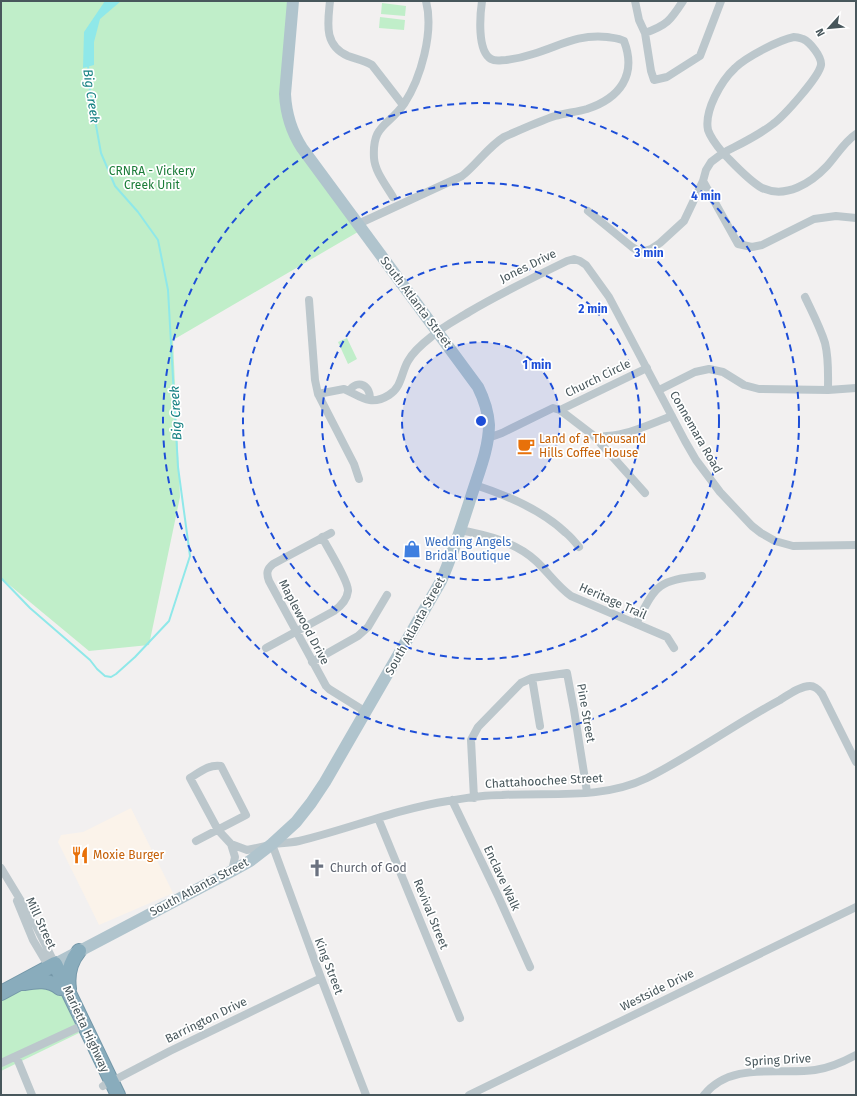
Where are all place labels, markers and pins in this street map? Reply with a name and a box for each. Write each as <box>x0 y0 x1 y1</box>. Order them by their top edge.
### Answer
centre of rings <box>474 414 488 428</box>
place label: Land of a Thousand Hills Coffee House <box>539 432 646 460</box>
cafe icon: Land of a Thousand Hills Coffee House <box>516 436 536 456</box>
place label: Wedding Angels Bridal Boutique <box>425 535 512 563</box>
shop icon: Wedding Angels Bridal Boutique <box>402 539 422 559</box>
restaurant icon: Moxie Burger <box>70 845 90 865</box>
place label: Moxie Burger <box>93 848 164 862</box>
church icon: Church of God <box>307 858 327 878</box>
place label: Church of God <box>330 861 407 875</box>

